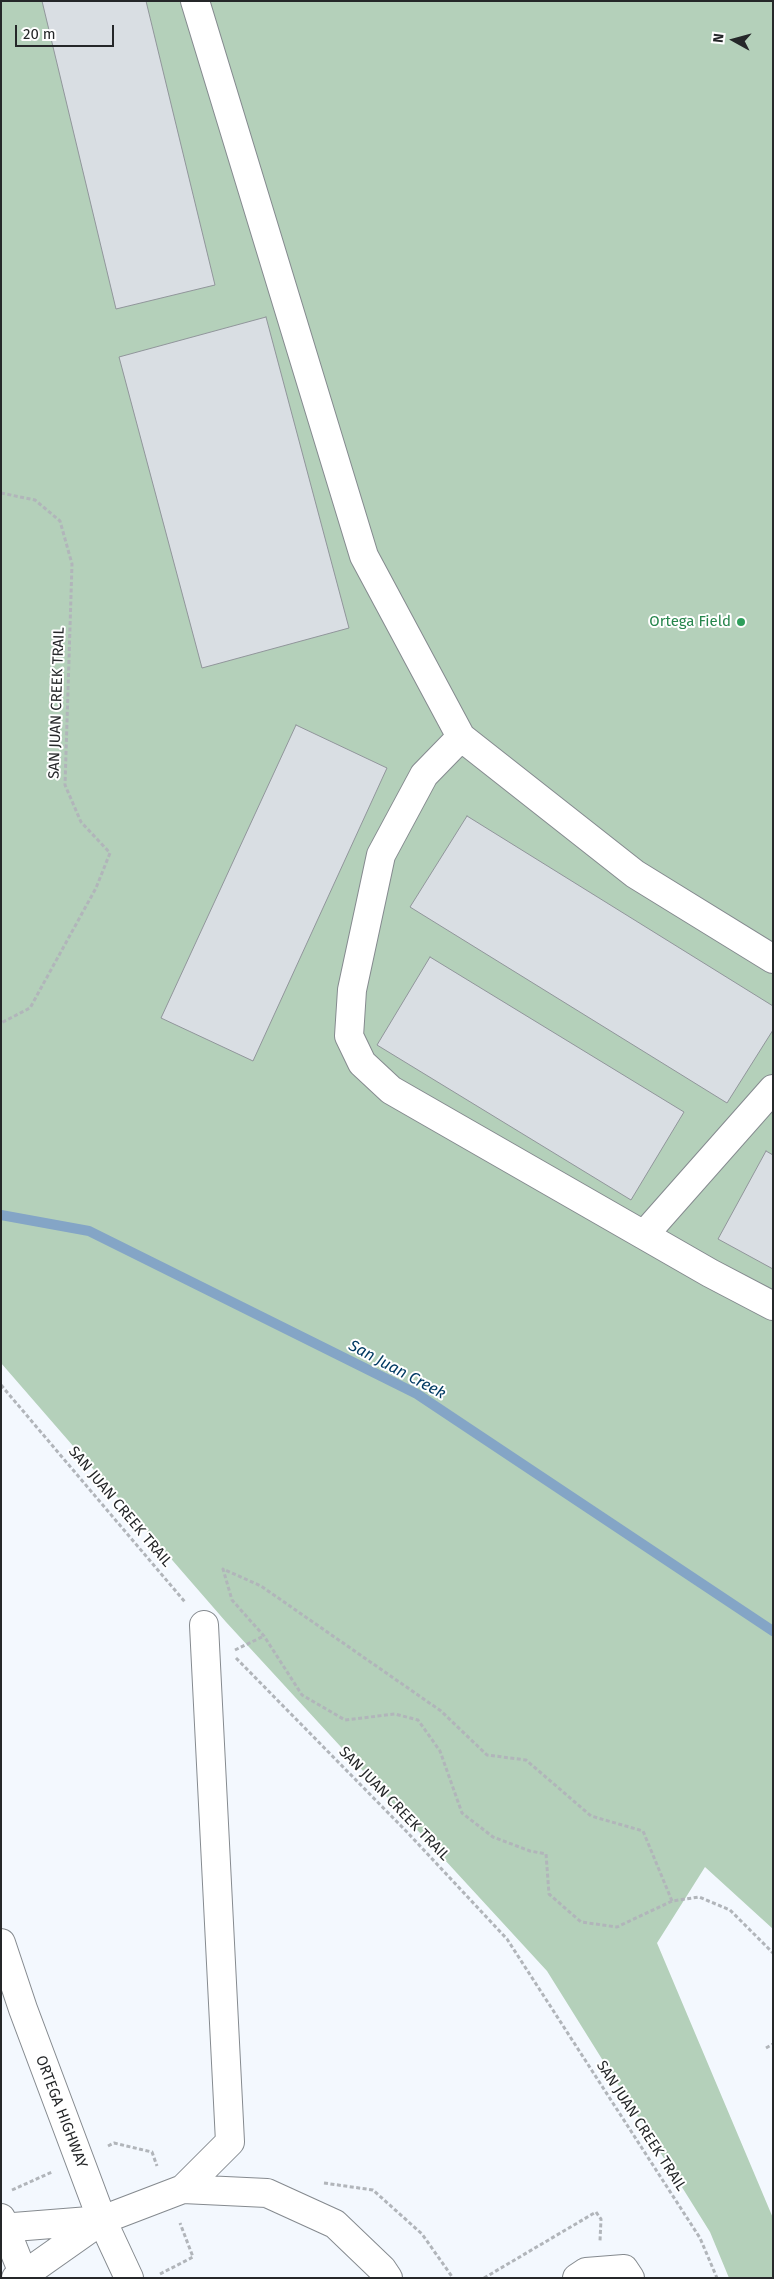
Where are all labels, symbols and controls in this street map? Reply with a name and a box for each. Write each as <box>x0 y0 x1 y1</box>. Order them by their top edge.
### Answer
scale bar <box>18 15 116 47</box>
north arrow <box>709 15 759 65</box>
text: 20 m <box>23 25 56 43</box>
text: N <box>710 32 728 44</box>
place label: Ortega Field <box>649 613 731 631</box>
marker: Ortega Field <box>735 616 747 628</box>
street label: SAN JUAN CREEK TRAIL <box>45 627 69 779</box>
water label: San Juan Creek <box>345 1336 449 1404</box>
street label: SAN JUAN CREEK TRAIL <box>64 1443 176 1571</box>
street label: SAN JUAN CREEK TRAIL <box>335 1743 453 1865</box>
street label: ORTEGA HIGHWAY <box>31 2053 91 2171</box>
street label: SAN JUAN CREEK TRAIL <box>592 2057 690 2195</box>

